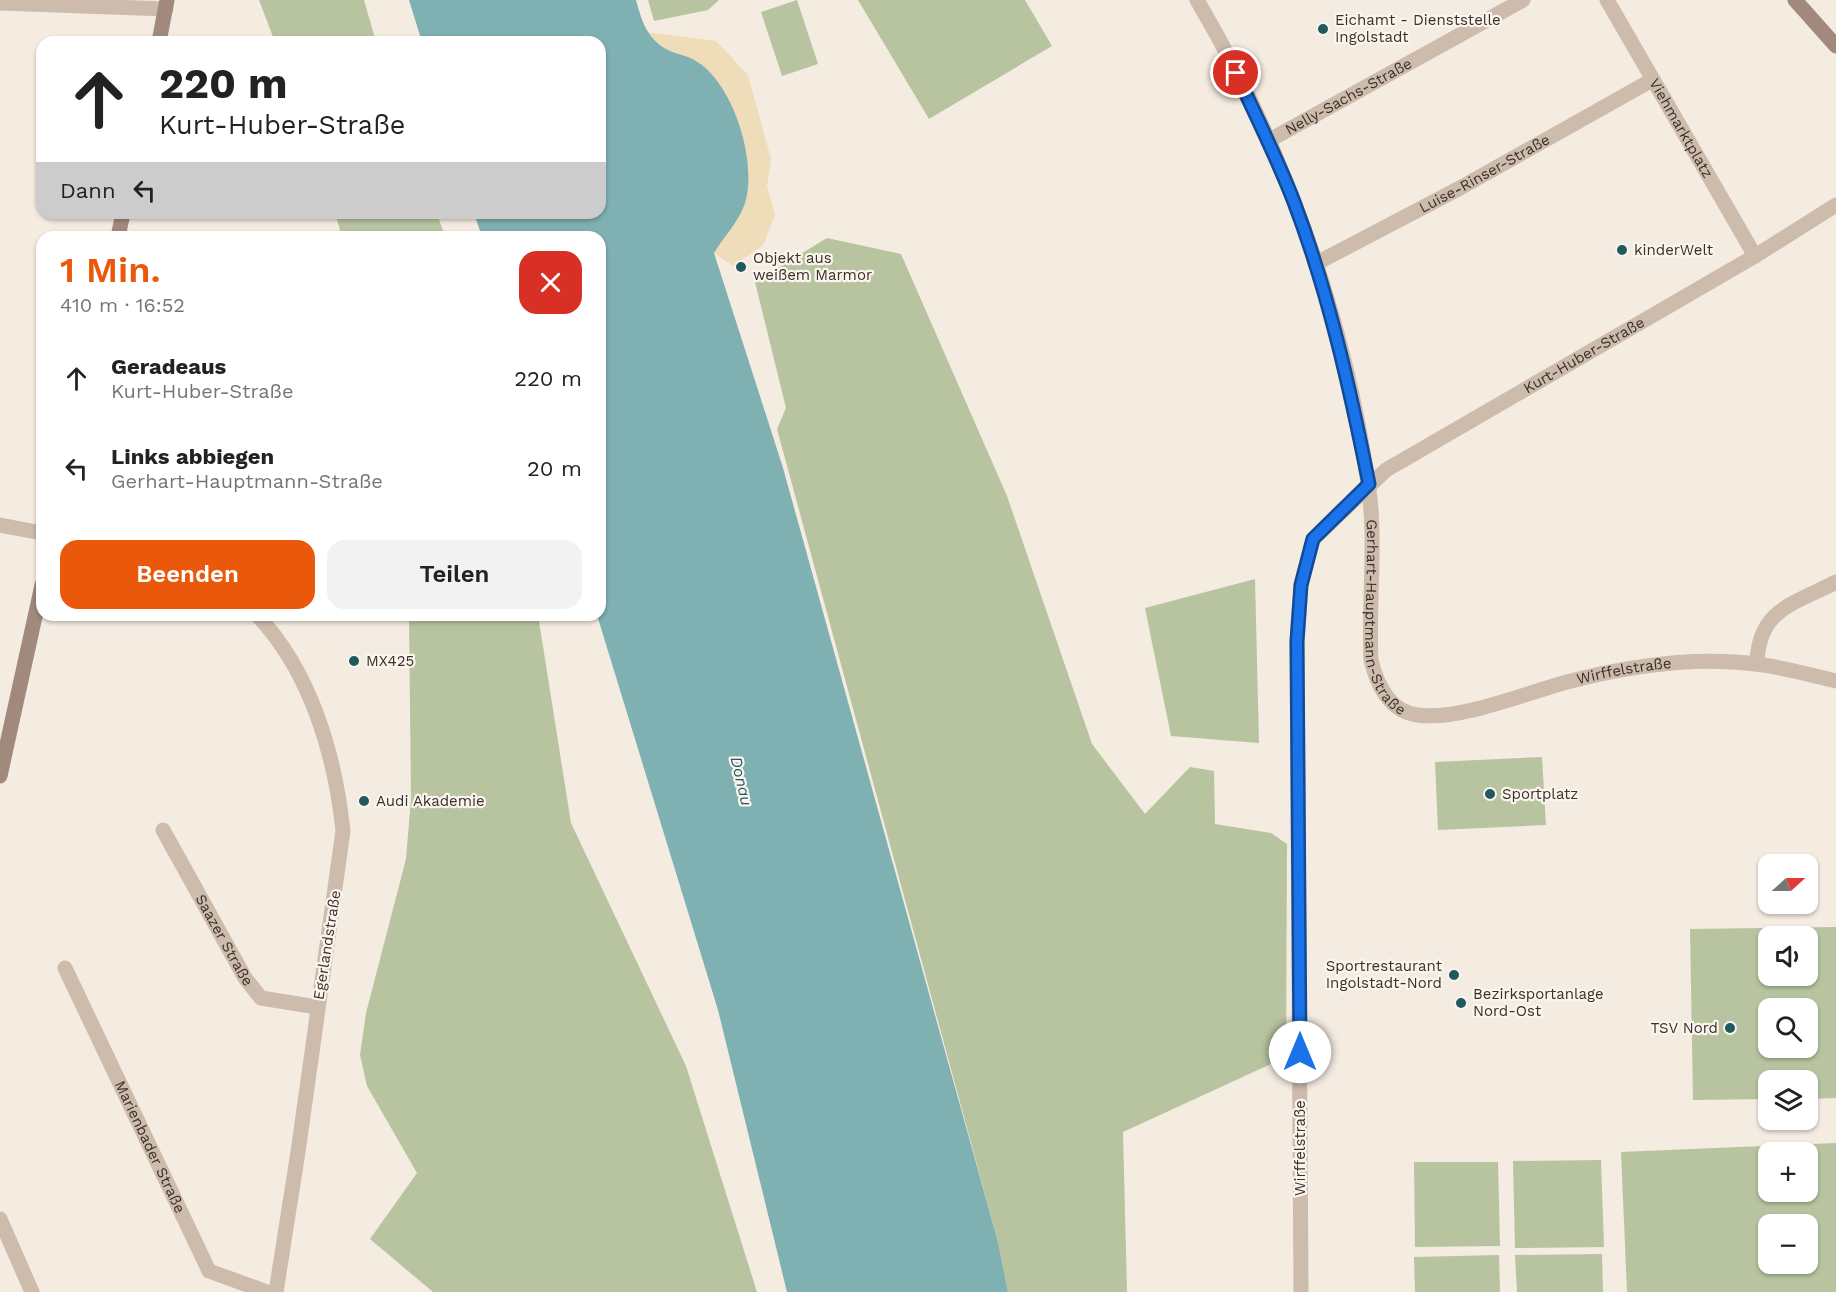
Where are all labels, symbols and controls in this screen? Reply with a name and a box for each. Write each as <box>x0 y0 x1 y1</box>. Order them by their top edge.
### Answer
place label: Eichamt - Dienststelle Ingolstadt <box>1335 11 1501 46</box>
marker: Eichamt - Dienststelle Ingolstadt <box>1316 22 1330 36</box>
pin <box>1210 47 1261 98</box>
street label: Nelly-Sachs-Straße <box>1282 54 1415 139</box>
icon: arrive <box>1219 56 1252 89</box>
text: 220 m <box>159 59 288 108</box>
icon: ahead <box>60 60 138 138</box>
street label: Viehmarktplatz <box>1645 75 1717 181</box>
text: Kurt-Huber-Straße <box>159 109 405 141</box>
street label: Luise-Rinser-Straße <box>1416 130 1553 217</box>
icon: left <box>128 174 161 207</box>
text: Dann <box>60 178 116 203</box>
place label: kinderWelt <box>1634 241 1714 259</box>
marker: kinderWelt <box>1615 243 1629 257</box>
text: 1 Min. <box>60 249 161 291</box>
place label: Objekt aus weißem Marmor <box>753 249 872 284</box>
button: close <box>519 251 582 314</box>
marker: Objekt aus weißem Marmor <box>734 260 748 274</box>
text: 410 m · 16:52 <box>60 293 185 317</box>
street label: Kurt-Huber-Straße <box>1520 313 1648 397</box>
text: Geradeaus <box>111 354 226 379</box>
icon: ahead <box>60 362 93 395</box>
text: 220 m <box>514 366 582 391</box>
text: Kurt-Huber-Straße <box>111 379 294 403</box>
text: Links abbiegen <box>111 444 274 469</box>
icon: left <box>60 452 93 485</box>
text: 20 m <box>527 456 582 481</box>
text: Gerhart-Hauptmann-Straße <box>111 469 383 493</box>
street label: Gerhart-Hauptmann-Straße <box>1361 519 1409 719</box>
button: Beenden <box>60 540 315 609</box>
button: Teilen <box>327 540 582 609</box>
place label: MX425 <box>366 652 414 670</box>
marker: MX425 <box>347 654 361 668</box>
street label: Wirffelstraße <box>1575 654 1672 688</box>
water label: Donau <box>727 755 756 808</box>
place label: Sportplatz <box>1502 785 1578 803</box>
marker: Sportplatz <box>1483 787 1497 801</box>
place label: Audi Akademie <box>376 792 485 810</box>
marker: Audi Akademie <box>357 794 371 808</box>
north arrow <box>1758 854 1818 914</box>
map controls <box>1758 854 1818 1274</box>
street label: Egerlandstraße <box>309 889 345 1001</box>
street label: Saazer Straße <box>191 891 257 990</box>
button: sound <box>1758 926 1818 986</box>
place label: Sportrestaurant Ingolstadt-Nord <box>1326 957 1443 992</box>
marker: Sportrestaurant Ingolstadt-Nord <box>1447 968 1461 982</box>
place label: Bezirksportanlage Nord-Ost <box>1473 985 1604 1020</box>
marker: Bezirksportanlage Nord-Ost <box>1454 996 1468 1010</box>
button: search <box>1758 998 1818 1058</box>
place label: TSV Nord <box>1650 1019 1718 1037</box>
position arrow <box>1268 1020 1332 1084</box>
marker: TSV Nord <box>1723 1021 1737 1035</box>
button: layers <box>1758 1070 1818 1130</box>
street label: Marienbader Straße <box>111 1078 189 1216</box>
street label: Wirffelstraße <box>1291 1100 1309 1196</box>
button: + <box>1758 1142 1818 1202</box>
button: − <box>1758 1214 1818 1274</box>

